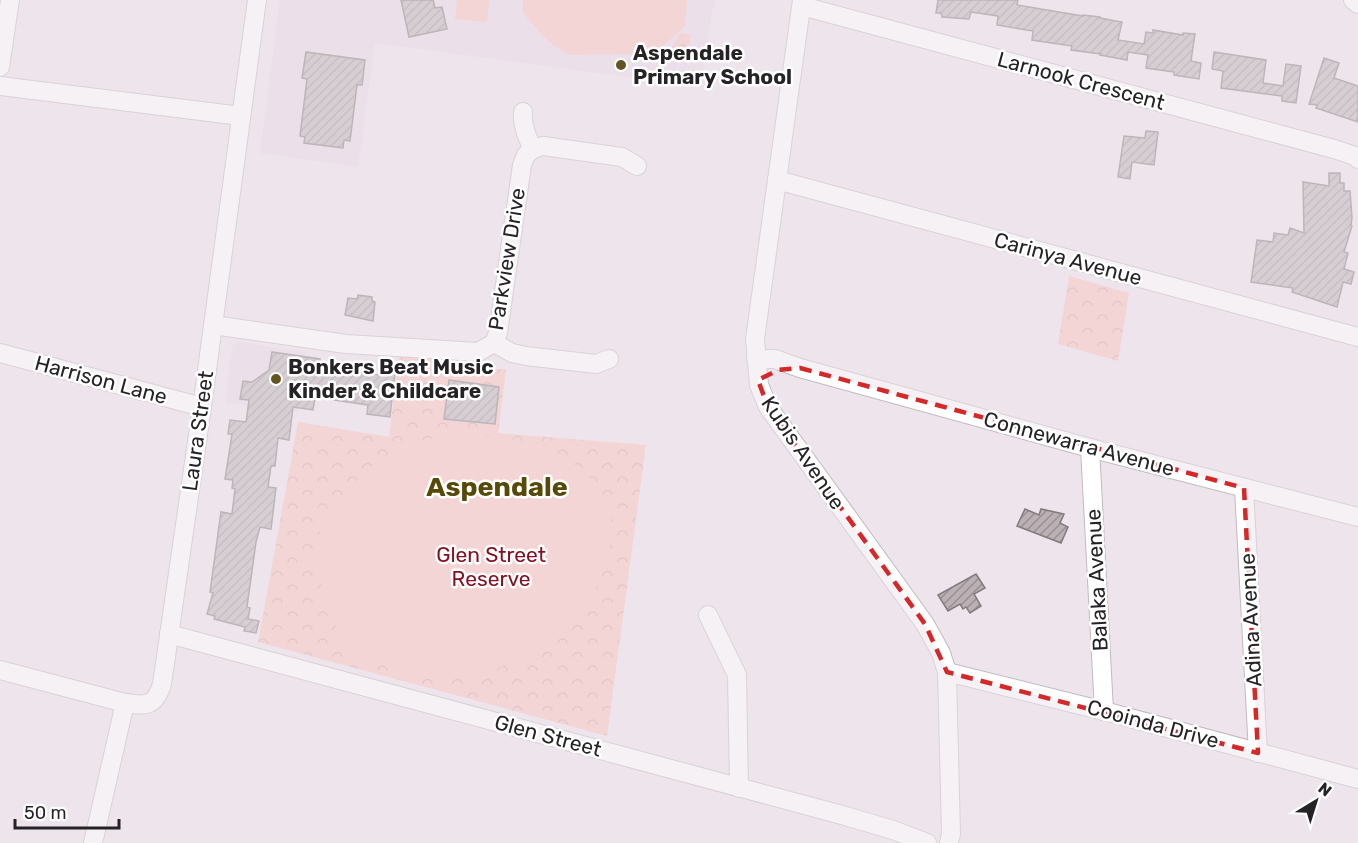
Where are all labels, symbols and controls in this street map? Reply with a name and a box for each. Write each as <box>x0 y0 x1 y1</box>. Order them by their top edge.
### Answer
place label: Aspendale Primary School <box>633 40 792 89</box>
street label: Larnook Crescent <box>995 46 1168 115</box>
marker: Aspendale Primary School <box>614 58 628 72</box>
street label: Parkview Drive <box>483 186 530 332</box>
street label: Carinya Avenue <box>992 227 1145 290</box>
street label: Harrison Lane <box>32 350 170 409</box>
place label: Bonkers Beat Music Kinder & Childcare <box>288 354 494 403</box>
street label: Laura Street <box>177 369 218 493</box>
marker: Bonkers Beat Music Kinder & Childcare <box>269 372 283 386</box>
street label: Kubis Avenue <box>756 391 850 514</box>
street label: Connewarra Avenue <box>981 406 1177 481</box>
district label: Aspendale <box>426 471 568 503</box>
street label: Balaka Avenue <box>1080 508 1113 652</box>
park label: Glen Street Reserve <box>436 542 546 591</box>
street label: Adina Avenue <box>1235 552 1266 688</box>
street label: Cooinda Drive <box>1084 694 1222 753</box>
street label: Glen Street <box>492 709 604 762</box>
north arrow <box>1286 771 1346 831</box>
text: N <box>1315 779 1335 801</box>
scale bar <box>15 792 118 830</box>
text: 50 m <box>24 802 67 824</box>

